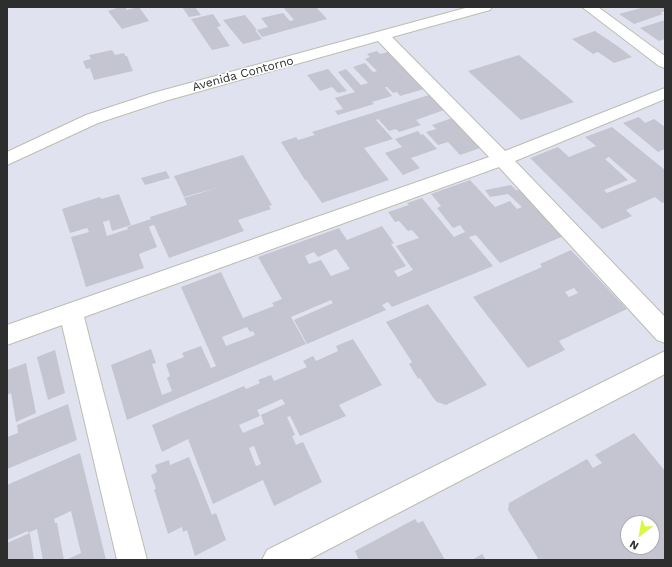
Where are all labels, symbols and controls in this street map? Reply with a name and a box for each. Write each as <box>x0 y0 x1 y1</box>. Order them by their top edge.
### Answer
street label: Avenida Contorno <box>191 54 295 94</box>
north arrow <box>620 515 660 555</box>
text: N <box>627 537 641 553</box>

